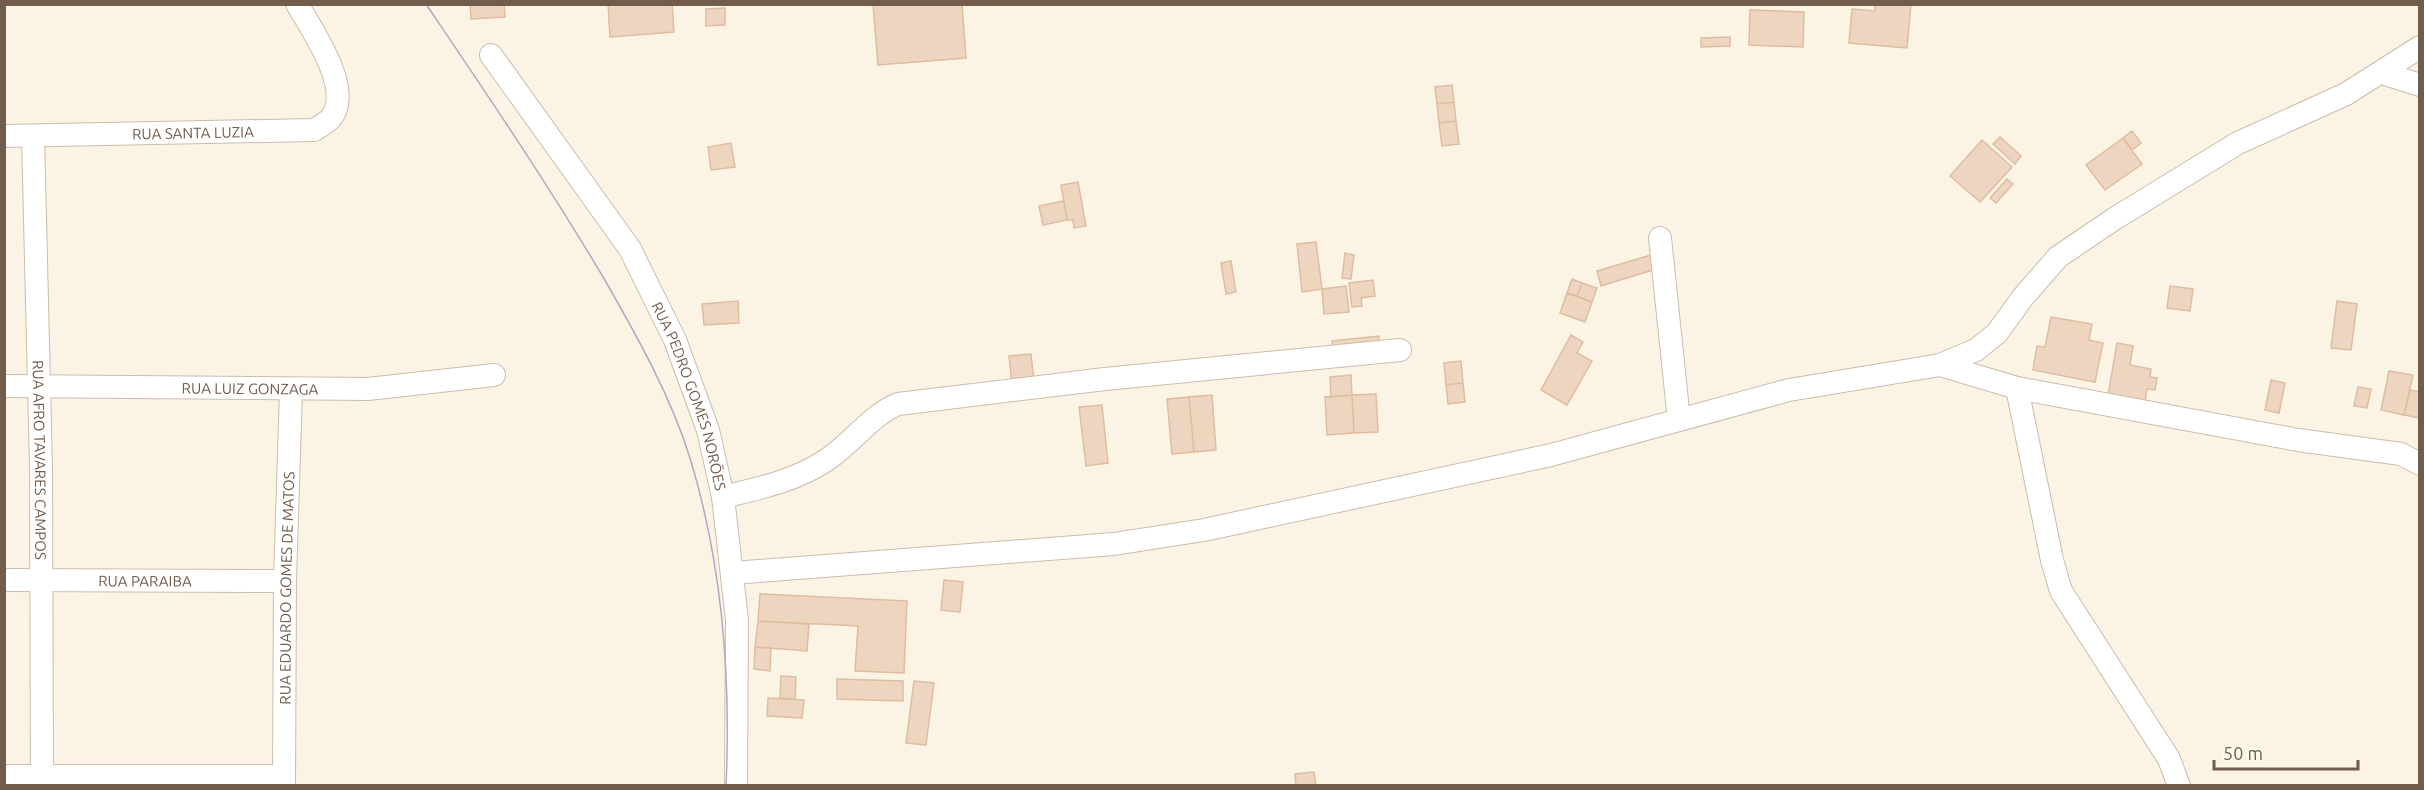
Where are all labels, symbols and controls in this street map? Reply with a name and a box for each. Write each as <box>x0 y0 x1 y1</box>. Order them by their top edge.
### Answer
street label: RUA SANTA LUZIA <box>132 123 254 142</box>
street label: RUA PEDRO GOMES NORÕES <box>649 299 730 492</box>
street label: RUA AFRO TAVARES CAMPOS <box>30 360 50 560</box>
street label: RUA LUIZ GONZAGA <box>182 379 319 397</box>
street label: RUA EDUARDO GOMES DE MATOS <box>276 471 297 705</box>
street label: RUA PARAIBA <box>98 572 192 589</box>
scale bar <box>2214 733 2358 771</box>
text: 50 m <box>2223 743 2263 763</box>

